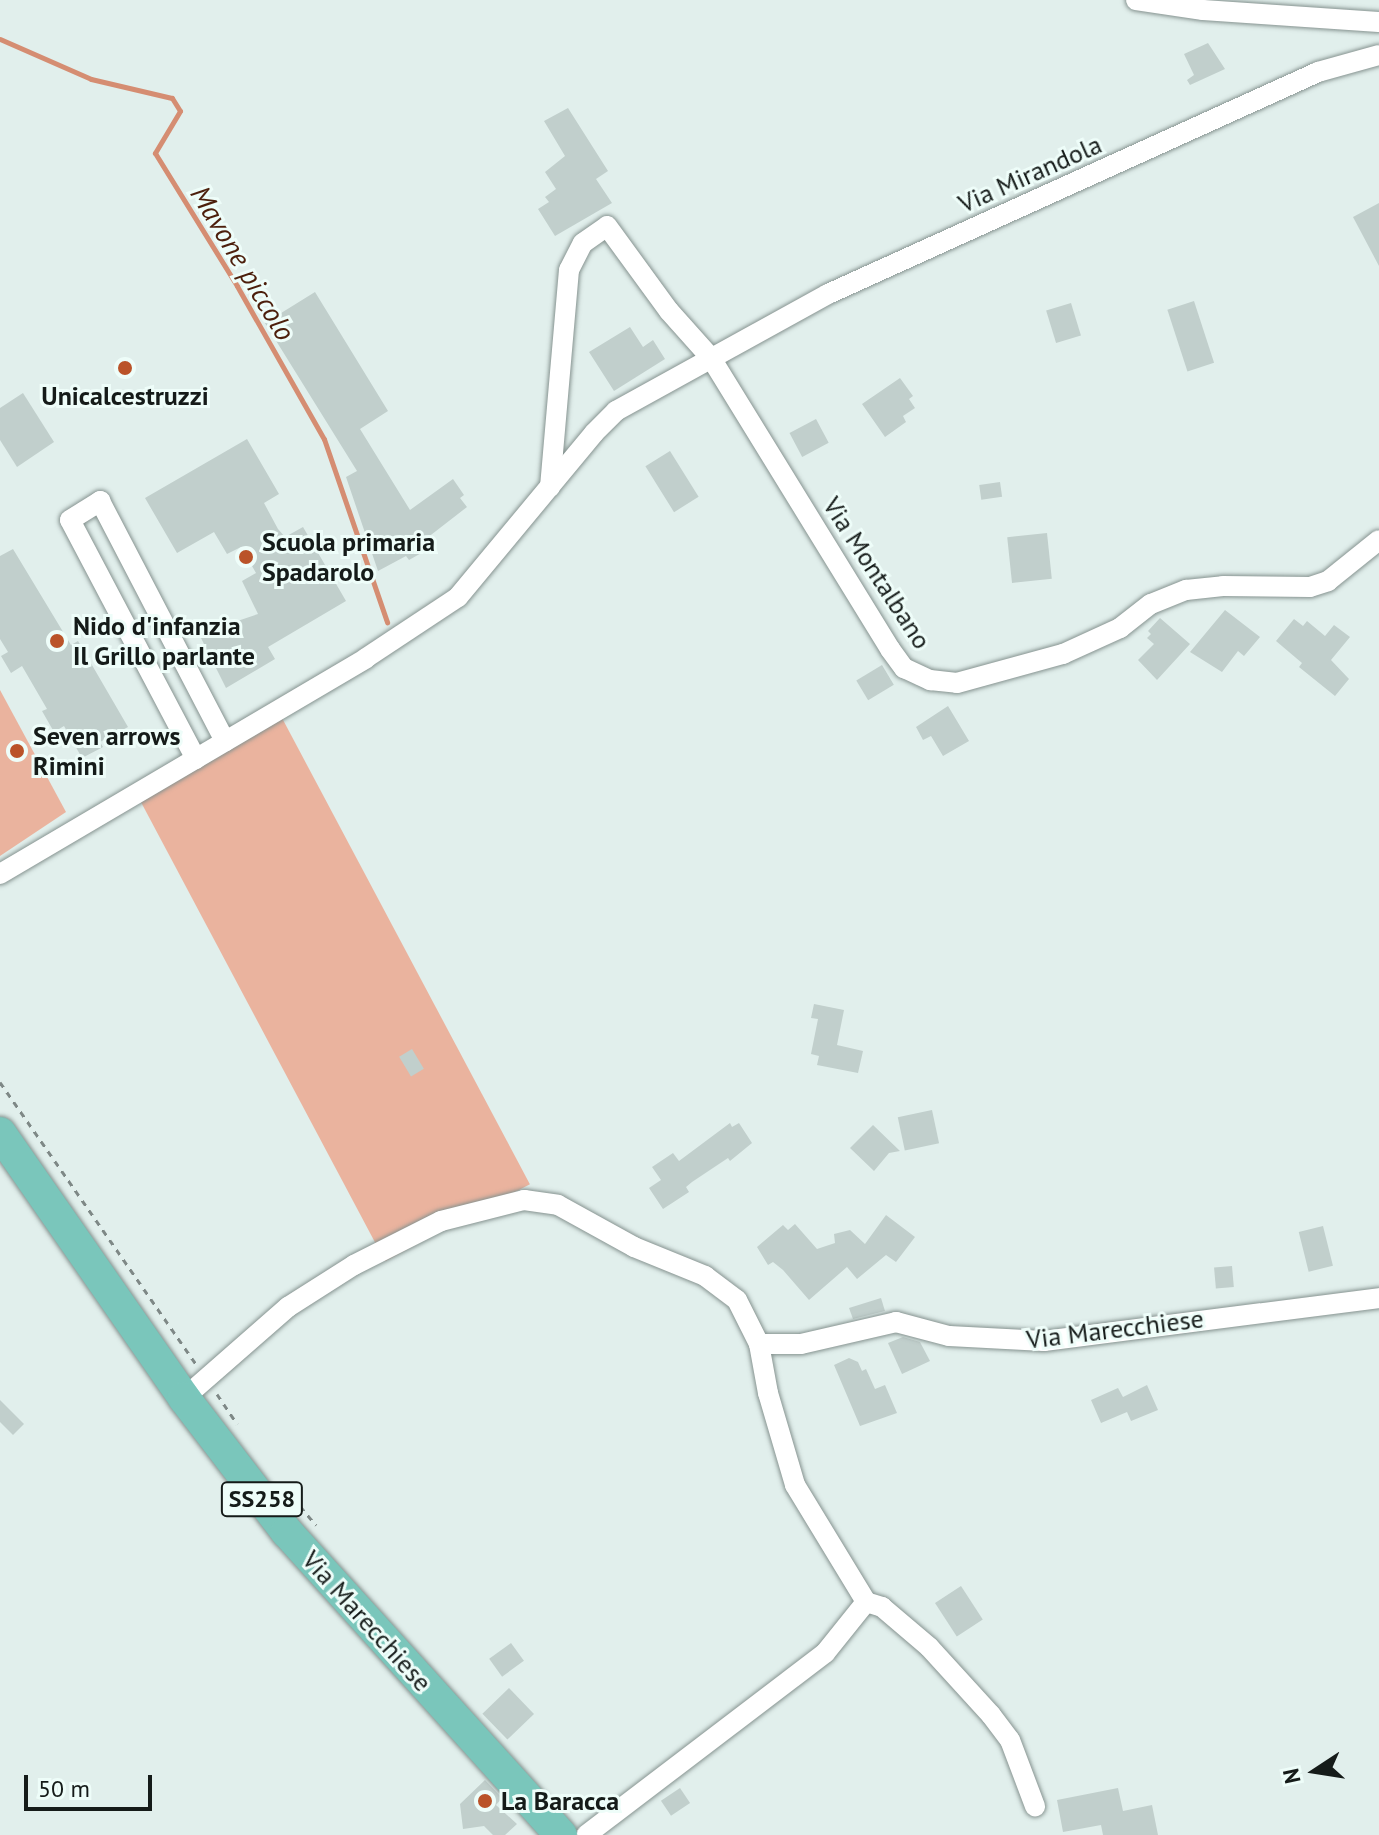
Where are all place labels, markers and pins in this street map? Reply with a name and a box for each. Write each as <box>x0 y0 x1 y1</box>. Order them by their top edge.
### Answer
marker: Unicalcestruzzi <box>116 359 134 377</box>
place label: Unicalcestruzzi <box>41 380 209 412</box>
place label: Scuola primaria Spadarolo <box>262 526 435 588</box>
marker: Scuola primaria Spadarolo <box>237 548 255 566</box>
place label: Nido d'infanzia Il Grillo parlante <box>73 610 255 672</box>
marker: Nido d'infanzia Il Grillo parlante <box>48 632 66 650</box>
place label: Seven arrows Rimini <box>33 720 180 782</box>
marker: Seven arrows Rimini <box>8 742 26 760</box>
place label: La Baracca <box>501 1785 619 1817</box>
marker: La Baracca <box>476 1792 494 1810</box>

